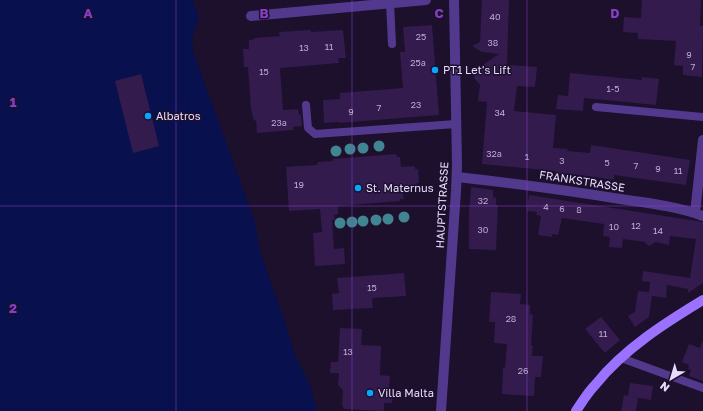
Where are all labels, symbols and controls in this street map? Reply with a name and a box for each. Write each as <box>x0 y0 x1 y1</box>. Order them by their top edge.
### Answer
text: A <box>83 5 93 21</box>
text: B <box>259 5 269 21</box>
text: C <box>434 5 444 21</box>
text: D <box>610 5 620 21</box>
house number: 40 <box>489 11 501 22</box>
house number: 25 <box>416 31 426 42</box>
house number: 38 <box>488 37 498 48</box>
house number: 11 <box>325 41 334 52</box>
house number: 13 <box>299 42 309 53</box>
house number: 9 <box>686 49 692 60</box>
house number: 25a <box>410 57 426 68</box>
house number: 7 <box>691 61 696 72</box>
place label: PT1 Let's Lift <box>443 63 511 76</box>
marker: PT1 Let's Lift <box>430 65 440 75</box>
house number: 15 <box>259 66 269 77</box>
house number: 1-5 <box>606 83 620 94</box>
text: 1 <box>10 94 17 110</box>
house number: 23 <box>411 99 421 110</box>
house number: 7 <box>377 102 382 113</box>
house number: 9 <box>348 106 354 117</box>
house number: 34 <box>495 107 506 118</box>
place label: Albatros <box>156 109 201 122</box>
marker: Albatros <box>143 111 153 121</box>
house number: 23a <box>271 117 287 128</box>
house number: 32a <box>486 148 502 159</box>
house number: 1 <box>525 151 530 162</box>
house number: 3 <box>559 155 565 166</box>
house number: 5 <box>604 157 610 168</box>
house number: 7 <box>634 160 639 171</box>
street label: HAUPTSTRASSE <box>433 161 450 249</box>
house number: 9 <box>655 163 661 174</box>
house number: 11 <box>674 165 683 176</box>
street label: FRANKSTRASSE <box>538 167 626 194</box>
house number: 19 <box>294 179 304 190</box>
place label: St. Maternus <box>366 181 434 194</box>
marker: St. Maternus <box>353 183 363 193</box>
house number: 32 <box>478 195 488 206</box>
house number: 4 <box>543 201 549 212</box>
house number: 6 <box>559 203 565 214</box>
house number: 8 <box>576 204 582 215</box>
house number: 12 <box>631 220 641 231</box>
house number: 10 <box>609 221 619 232</box>
house number: 30 <box>478 224 489 235</box>
house number: 14 <box>653 225 663 236</box>
house number: 15 <box>367 282 377 293</box>
text: 2 <box>9 300 17 316</box>
house number: 28 <box>506 313 516 324</box>
house number: 11 <box>599 328 608 339</box>
house number: 13 <box>343 346 353 357</box>
north arrow <box>651 359 691 399</box>
house number: 26 <box>518 365 528 376</box>
text: N <box>657 380 672 395</box>
place label: Villa Malta <box>378 386 434 399</box>
marker: Villa Malta <box>365 388 375 398</box>

